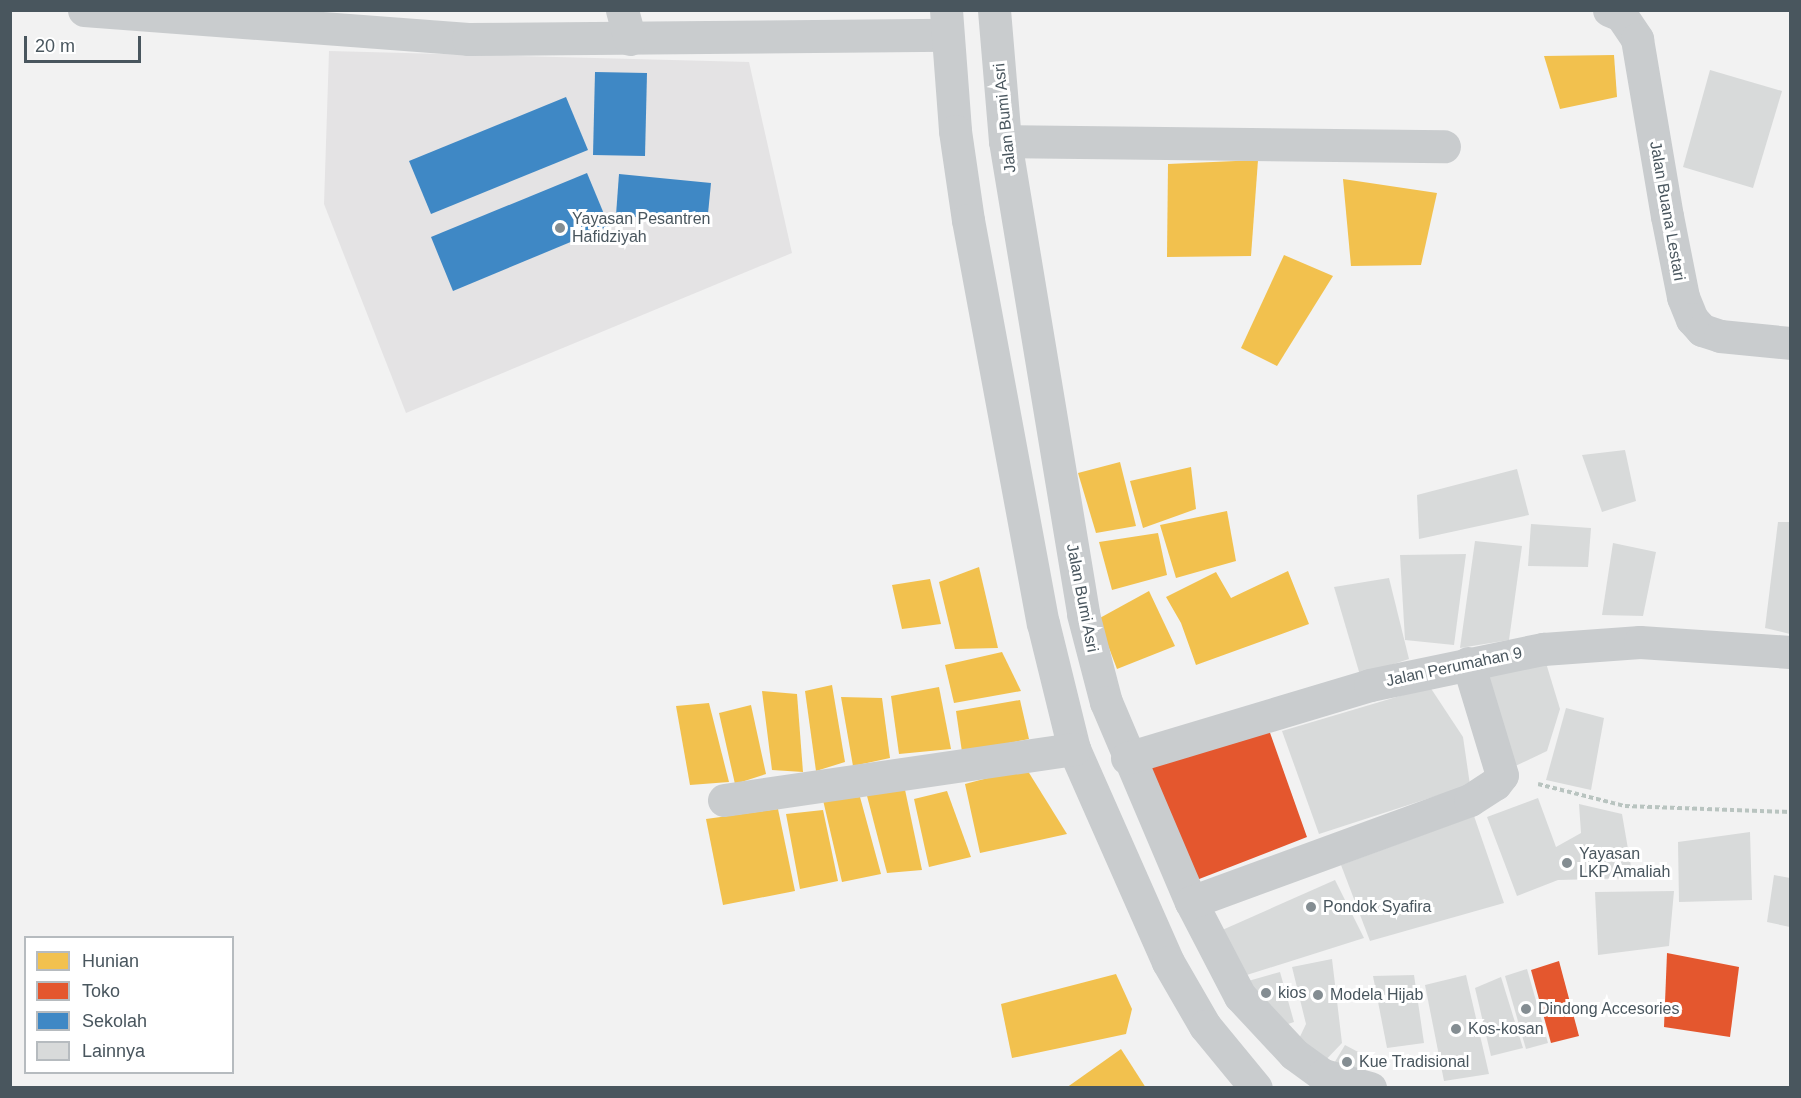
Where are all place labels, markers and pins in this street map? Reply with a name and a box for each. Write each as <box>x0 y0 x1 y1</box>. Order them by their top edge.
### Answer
place label: Yayasan Pesantren Hafidziyah <box>572 209 710 247</box>
marker: Yayasan Pesantren Hafidziyah <box>553 221 567 235</box>
place label: Yayasan LKP Amaliah <box>1579 844 1671 882</box>
marker: Yayasan LKP Amaliah <box>1560 856 1574 870</box>
place label: Pondok Syafira <box>1323 897 1432 917</box>
marker: Pondok Syafira <box>1304 900 1318 914</box>
place label: kios <box>1278 983 1306 1003</box>
place label: Modela Hijab <box>1330 985 1423 1005</box>
marker: kios <box>1259 986 1273 1000</box>
marker: Modela Hijab <box>1311 988 1325 1002</box>
place label: Dindong Accesories <box>1538 999 1680 1019</box>
marker: Dindong Accesories <box>1519 1002 1533 1016</box>
place label: Kos-kosan <box>1468 1019 1544 1039</box>
marker: Kos-kosan <box>1449 1022 1463 1036</box>
place label: Kue Tradisional <box>1359 1052 1470 1072</box>
marker: Kue Tradisional <box>1340 1055 1354 1069</box>

